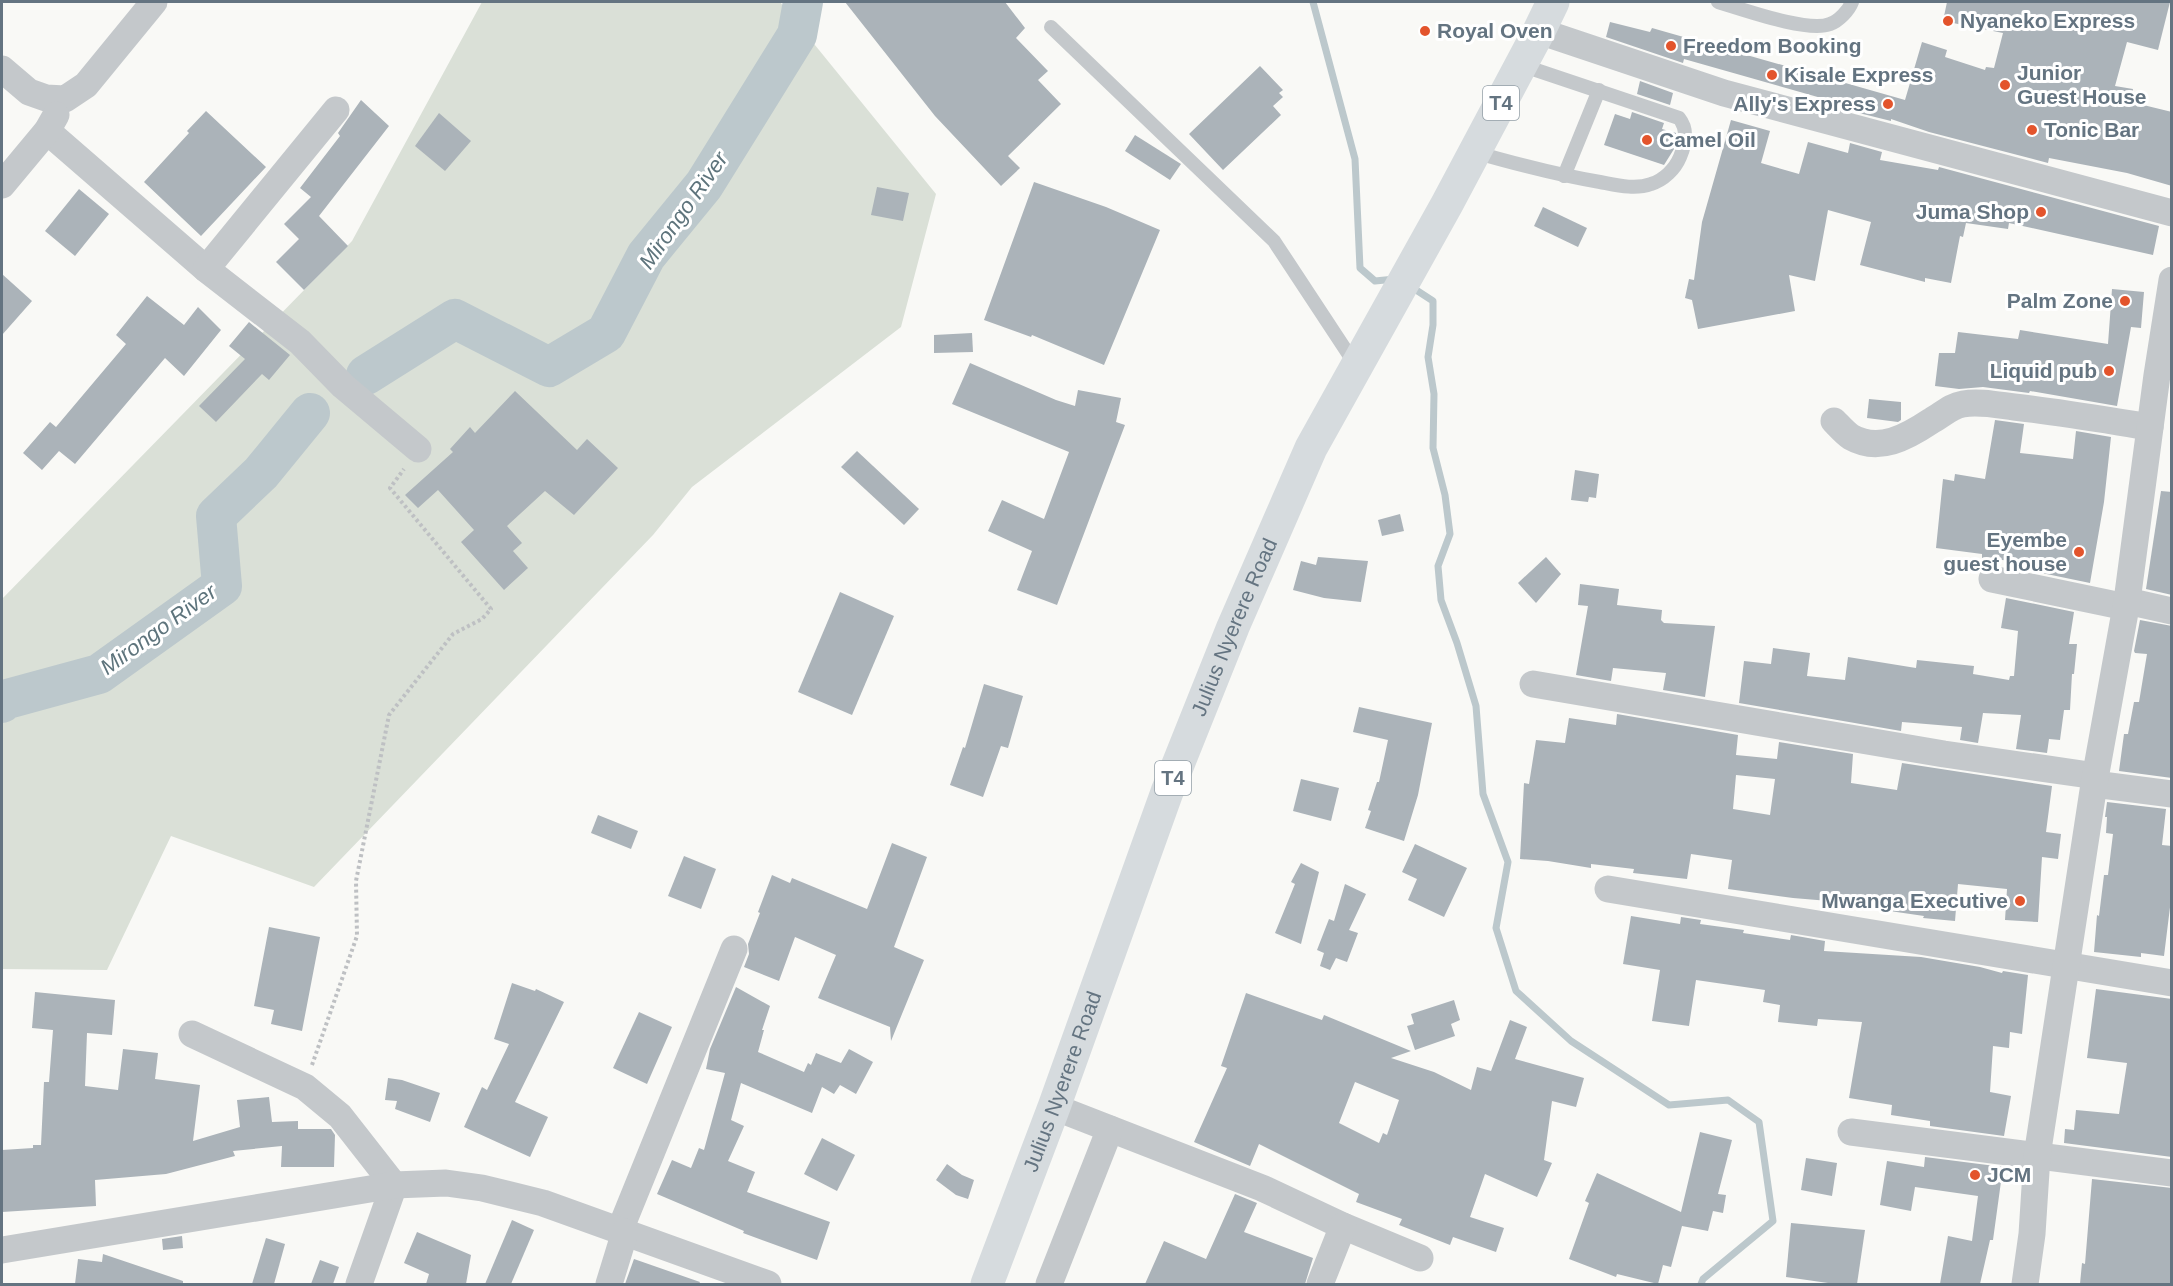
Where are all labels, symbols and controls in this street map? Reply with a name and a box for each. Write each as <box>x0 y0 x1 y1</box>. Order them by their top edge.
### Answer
place label: Nyaneko Express <box>1960 9 2135 32</box>
marker: Nyaneko Express <box>1941 14 1955 28</box>
place label: Royal Oven <box>1437 19 1553 42</box>
marker: Royal Oven <box>1418 24 1432 38</box>
place label: Freedom Booking <box>1683 34 1862 57</box>
marker: Freedom Booking <box>1664 39 1678 53</box>
place label: Junior Guest House <box>2017 61 2147 108</box>
place label: Kisale Express <box>1784 63 1933 86</box>
marker: Kisale Express <box>1765 68 1779 82</box>
marker: Junior Guest House <box>1998 78 2012 92</box>
road number: T4 <box>1483 86 1519 120</box>
place label: Ally's Express <box>1733 92 1876 115</box>
marker: Ally's Express <box>1881 97 1895 111</box>
place label: Tonic Bar <box>2044 118 2139 141</box>
marker: Tonic Bar <box>2025 123 2039 137</box>
place label: Camel Oil <box>1659 128 1756 151</box>
marker: Camel Oil <box>1640 133 1654 147</box>
water label: Mirongo River <box>634 146 734 274</box>
place label: Juma Shop <box>1916 200 2029 223</box>
marker: Juma Shop <box>2034 205 2048 219</box>
place label: Palm Zone <box>2007 289 2113 312</box>
marker: Palm Zone <box>2118 294 2132 308</box>
place label: Liquid pub <box>1990 359 2097 382</box>
marker: Liquid pub <box>2102 364 2116 378</box>
place label: Eyembe guest house <box>1943 528 2067 575</box>
street label: Julius Nyerere Road <box>1187 535 1281 719</box>
marker: Eyembe guest house <box>2072 545 2086 559</box>
water label: Mirongo River <box>96 578 222 680</box>
road number: T4 <box>1155 761 1191 795</box>
place label: Mwanga Executive <box>1821 889 2008 912</box>
marker: Mwanga Executive <box>2013 894 2027 908</box>
street label: Julius Nyerere Road <box>1019 988 1106 1175</box>
place label: JCM <box>1987 1163 2031 1186</box>
marker: JCM <box>1968 1168 1982 1182</box>

